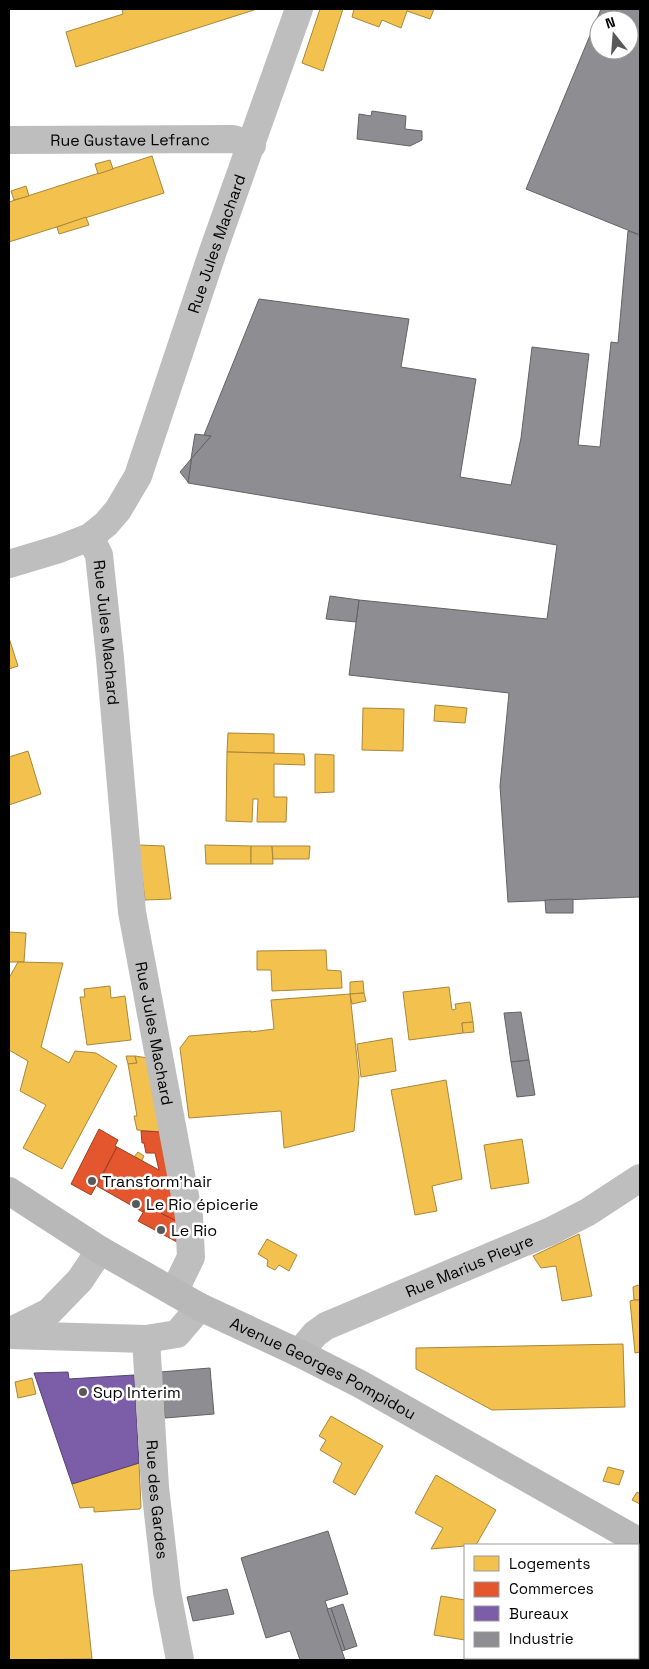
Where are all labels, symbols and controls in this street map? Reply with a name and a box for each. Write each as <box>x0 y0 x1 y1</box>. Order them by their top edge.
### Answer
north arrow <box>589 10 639 60</box>
text: N <box>603 13 617 33</box>
street label: Rue Gustave Lefranc <box>50 129 210 151</box>
street label: Rue Jules Machard <box>183 172 250 316</box>
street label: Rue Jules Machard <box>89 559 124 706</box>
street label: Rue Jules Machard <box>130 960 178 1107</box>
place label: Transform'hair <box>102 1171 212 1192</box>
marker: Transform'hair <box>86 1175 98 1187</box>
place label: Le Rio épicerie <box>146 1194 258 1215</box>
marker: Le Rio épicerie <box>130 1198 142 1210</box>
place label: Le Rio <box>171 1220 217 1241</box>
marker: Le Rio <box>155 1224 167 1236</box>
street label: Rue Marius Pieyre <box>402 1230 537 1302</box>
street label: Avenue Georges Pompidou <box>227 1312 420 1424</box>
place label: Sup Interim <box>93 1382 181 1403</box>
marker: Sup Interim <box>77 1386 89 1398</box>
street label: Rue des Gardes <box>141 1439 173 1560</box>
legend <box>464 1544 639 1659</box>
text: Logements <box>509 1554 591 1573</box>
text: Commerces <box>509 1579 594 1598</box>
text: Bureaux <box>509 1604 569 1623</box>
text: Industrie <box>509 1629 574 1648</box>

